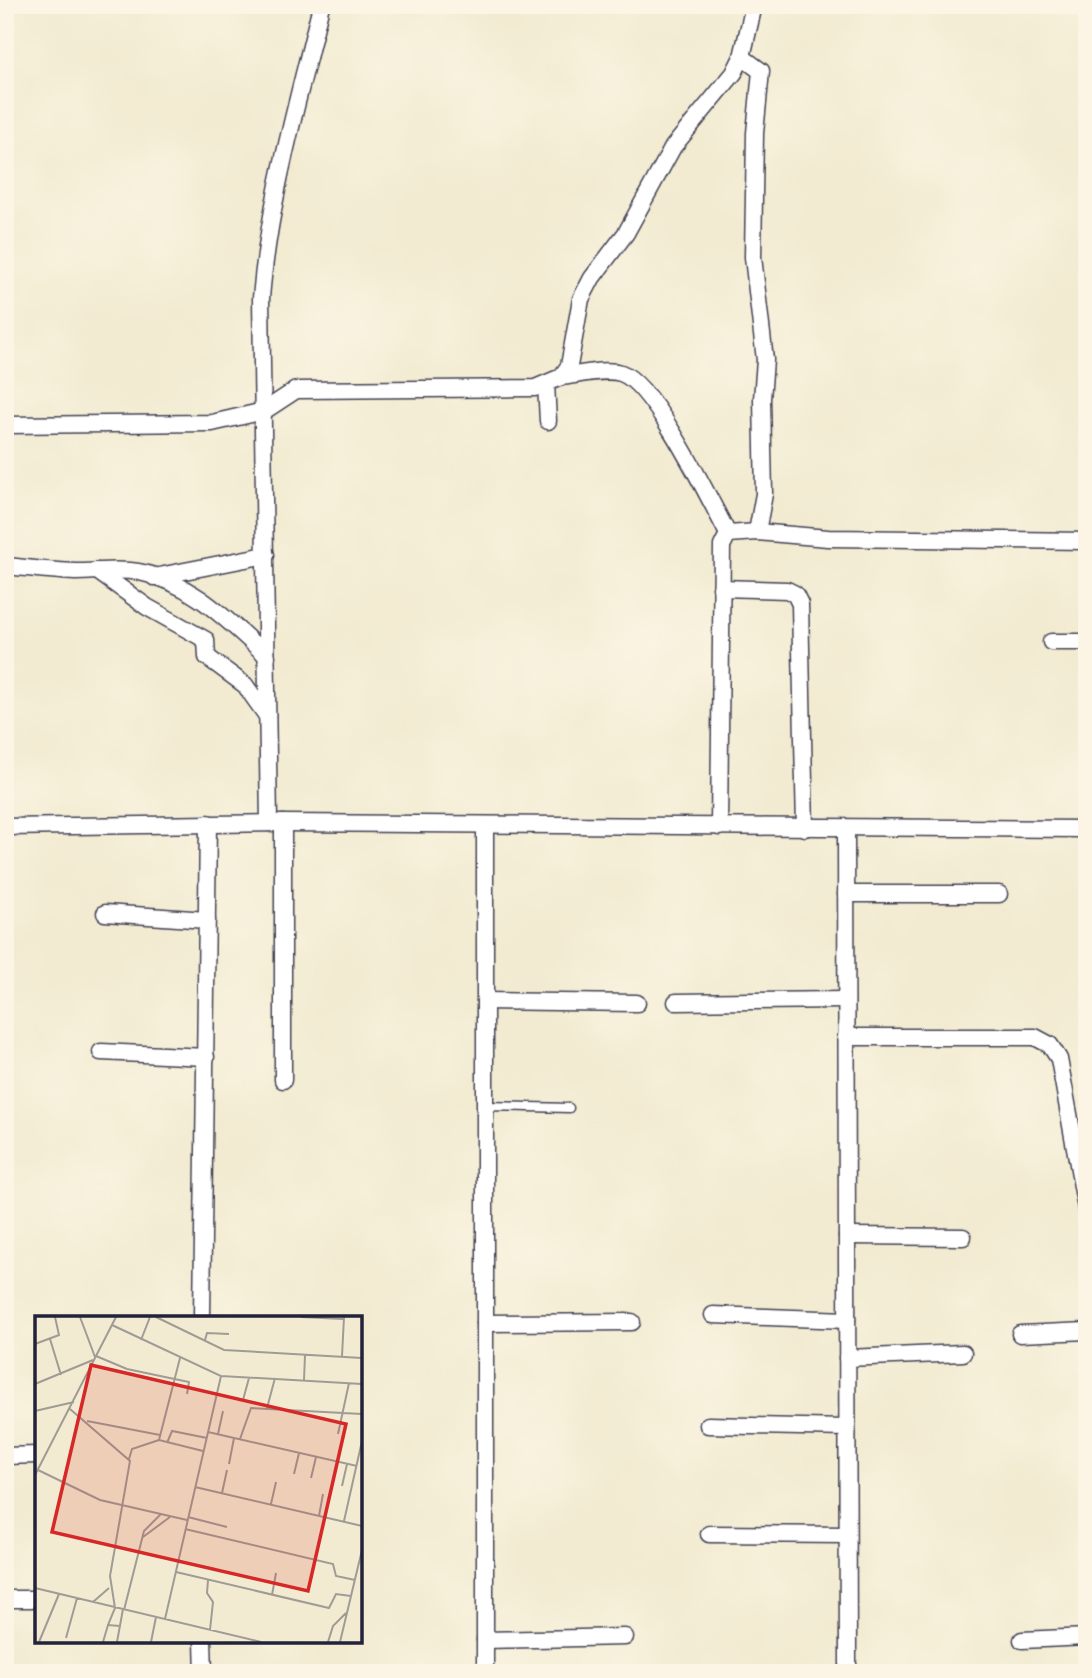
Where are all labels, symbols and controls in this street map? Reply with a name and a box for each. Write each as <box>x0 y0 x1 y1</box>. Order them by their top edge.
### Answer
inset map <box>35 1316 362 1643</box>

